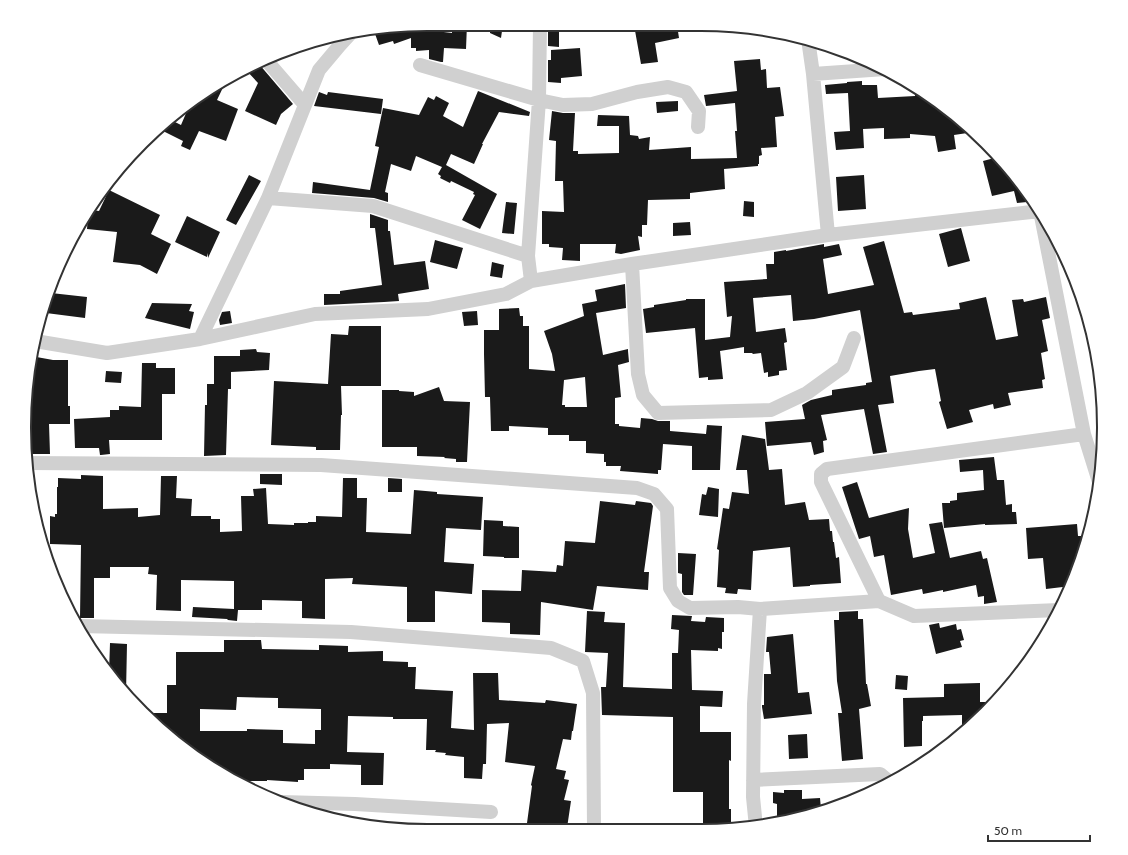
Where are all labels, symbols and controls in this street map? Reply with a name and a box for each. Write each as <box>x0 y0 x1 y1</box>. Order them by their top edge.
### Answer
scale bar <box>988 817 1090 843</box>
text: 50 m <box>994 823 1022 838</box>

